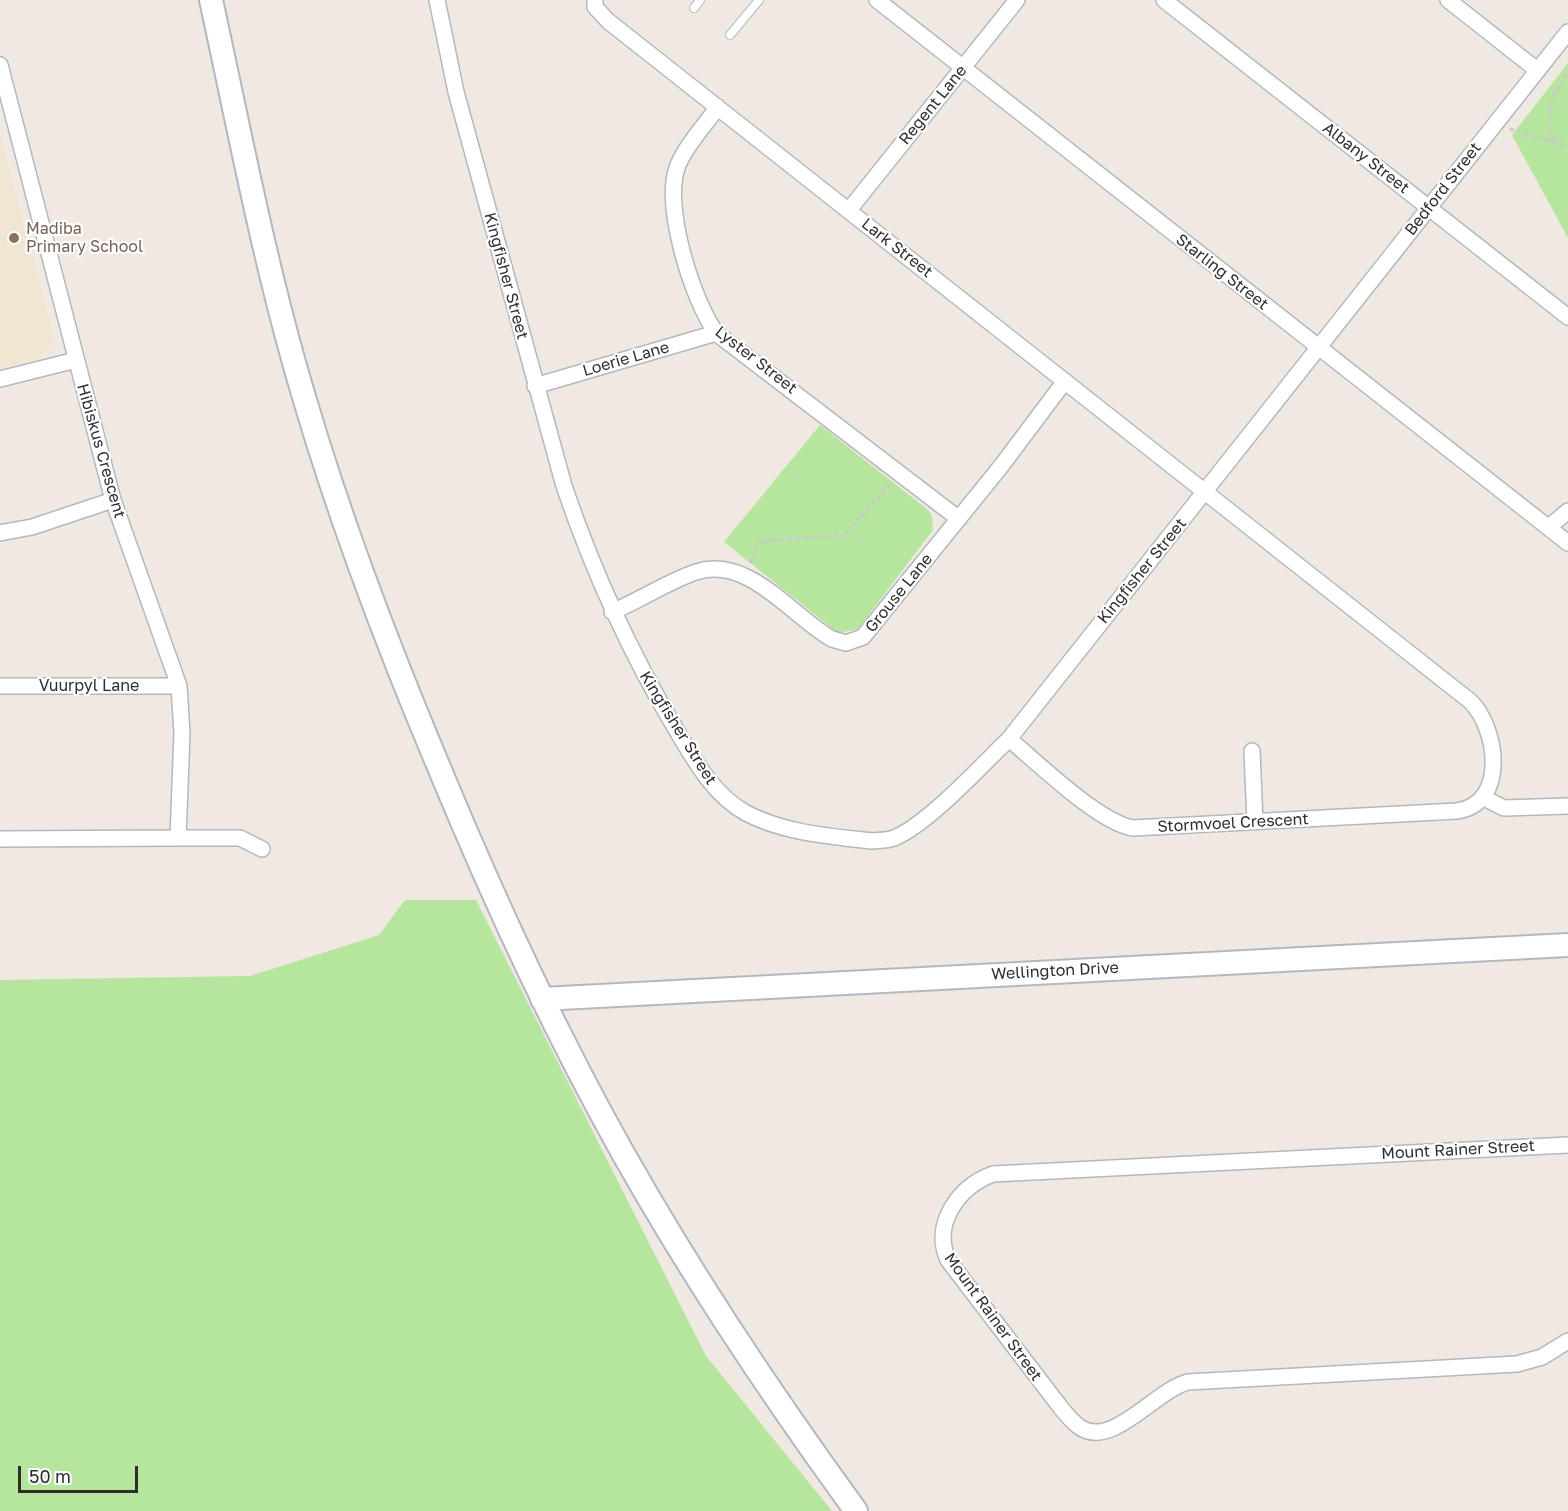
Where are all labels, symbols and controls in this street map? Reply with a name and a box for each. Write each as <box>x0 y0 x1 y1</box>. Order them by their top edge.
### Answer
street label: Regent Lane <box>895 61 971 149</box>
street label: Albany Street <box>1319 118 1413 198</box>
street label: Bedford Street <box>1401 139 1485 239</box>
street label: Kingfisher Street <box>480 211 532 341</box>
street label: Lark Street <box>858 214 936 282</box>
place label: Madiba Primary School <box>26 219 143 257</box>
street label: Starling Street <box>1172 230 1272 314</box>
marker: Madiba Primary School <box>7 231 21 245</box>
street label: Lyster Street <box>711 322 801 398</box>
street label: Loerie Lane <box>581 337 671 381</box>
street label: Hibiskus Crescent <box>73 382 129 520</box>
street label: Kingfisher Street <box>1094 514 1190 628</box>
street label: Grouse Lane <box>861 550 937 636</box>
street label: Kingfisher Street <box>635 668 721 788</box>
street label: Vuurpyl Lane <box>39 676 139 696</box>
street label: Stormvoel Crescent <box>1157 809 1309 837</box>
street label: Wellington Drive <box>991 958 1119 984</box>
street label: Mount Rainer Street <box>1381 1136 1535 1164</box>
street label: Mount Rainer Street <box>940 1249 1046 1385</box>
scale bar <box>21 1454 141 1492</box>
text: 50 m <box>29 1465 71 1487</box>

